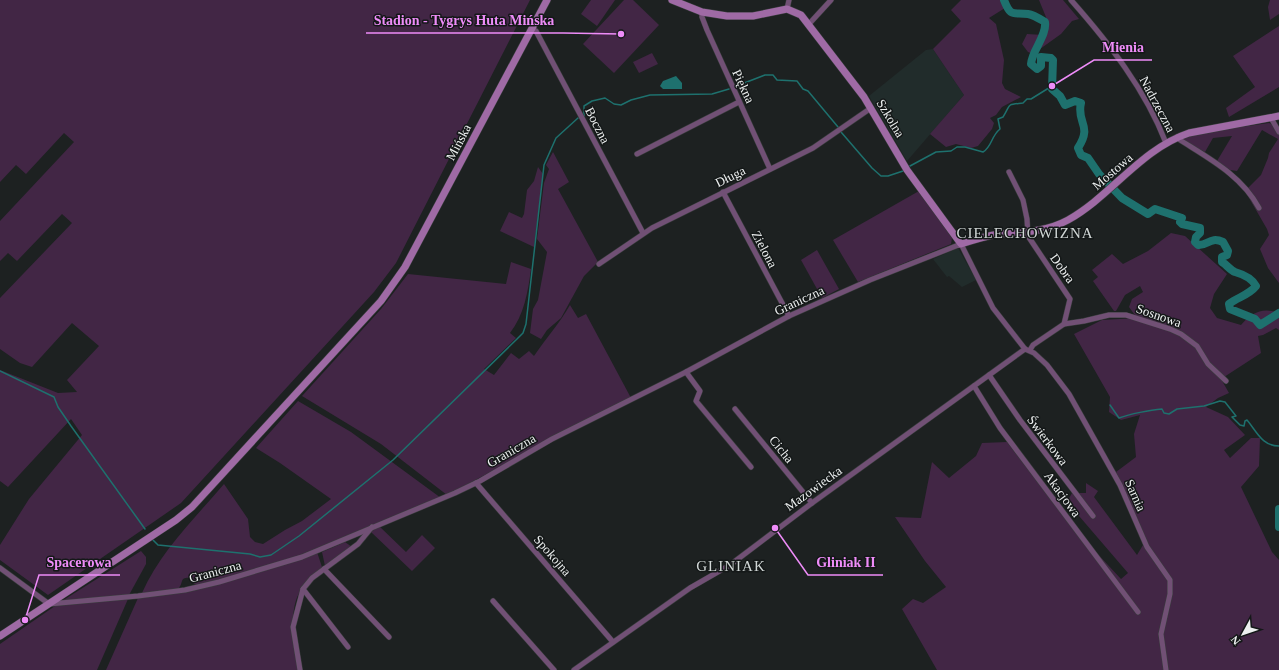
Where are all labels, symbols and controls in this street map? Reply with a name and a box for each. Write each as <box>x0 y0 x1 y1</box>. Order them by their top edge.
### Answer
callout: Stadion - Tygrys Huta Mińska <box>366 7 563 33</box>
text: Stadion - Tygrys Huta Mińska <box>374 13 554 28</box>
callout: Mienia <box>1094 34 1152 60</box>
text: Mienia <box>1102 40 1144 55</box>
street label: Piękna <box>729 67 758 106</box>
street label: Nadrzeczna <box>1137 74 1179 135</box>
street label: Szkolna <box>873 96 908 140</box>
street label: Boczna <box>582 104 613 146</box>
street label: Mińska <box>443 121 474 163</box>
street label: Mostowa <box>1089 150 1136 193</box>
street label: Długa <box>713 163 748 190</box>
district label: CIELECHOWIZNA <box>956 225 1094 241</box>
street label: Zielona <box>749 228 781 270</box>
street label: Dobra <box>1047 251 1078 286</box>
street label: Graniczna <box>772 282 827 319</box>
street label: Sosnowa <box>1134 301 1184 330</box>
street label: Świerkowa <box>1024 412 1071 468</box>
street label: Graniczna <box>484 430 538 470</box>
street label: Cicha <box>766 433 797 466</box>
street label: Mazowiecka <box>782 463 845 514</box>
street label: Akacjowa <box>1041 469 1084 520</box>
street label: Sarnia <box>1122 477 1149 514</box>
street label: Spokojna <box>531 532 575 579</box>
callout: Spacerowa <box>39 549 120 575</box>
callout: Gliniak II <box>808 549 883 575</box>
text: Spacerowa <box>46 555 112 570</box>
text: Gliniak II <box>816 555 876 570</box>
street label: Graniczna <box>187 557 243 586</box>
district label: GLINIAK <box>696 558 766 574</box>
north arrow <box>1223 614 1263 654</box>
text: N <box>1228 633 1242 647</box>

